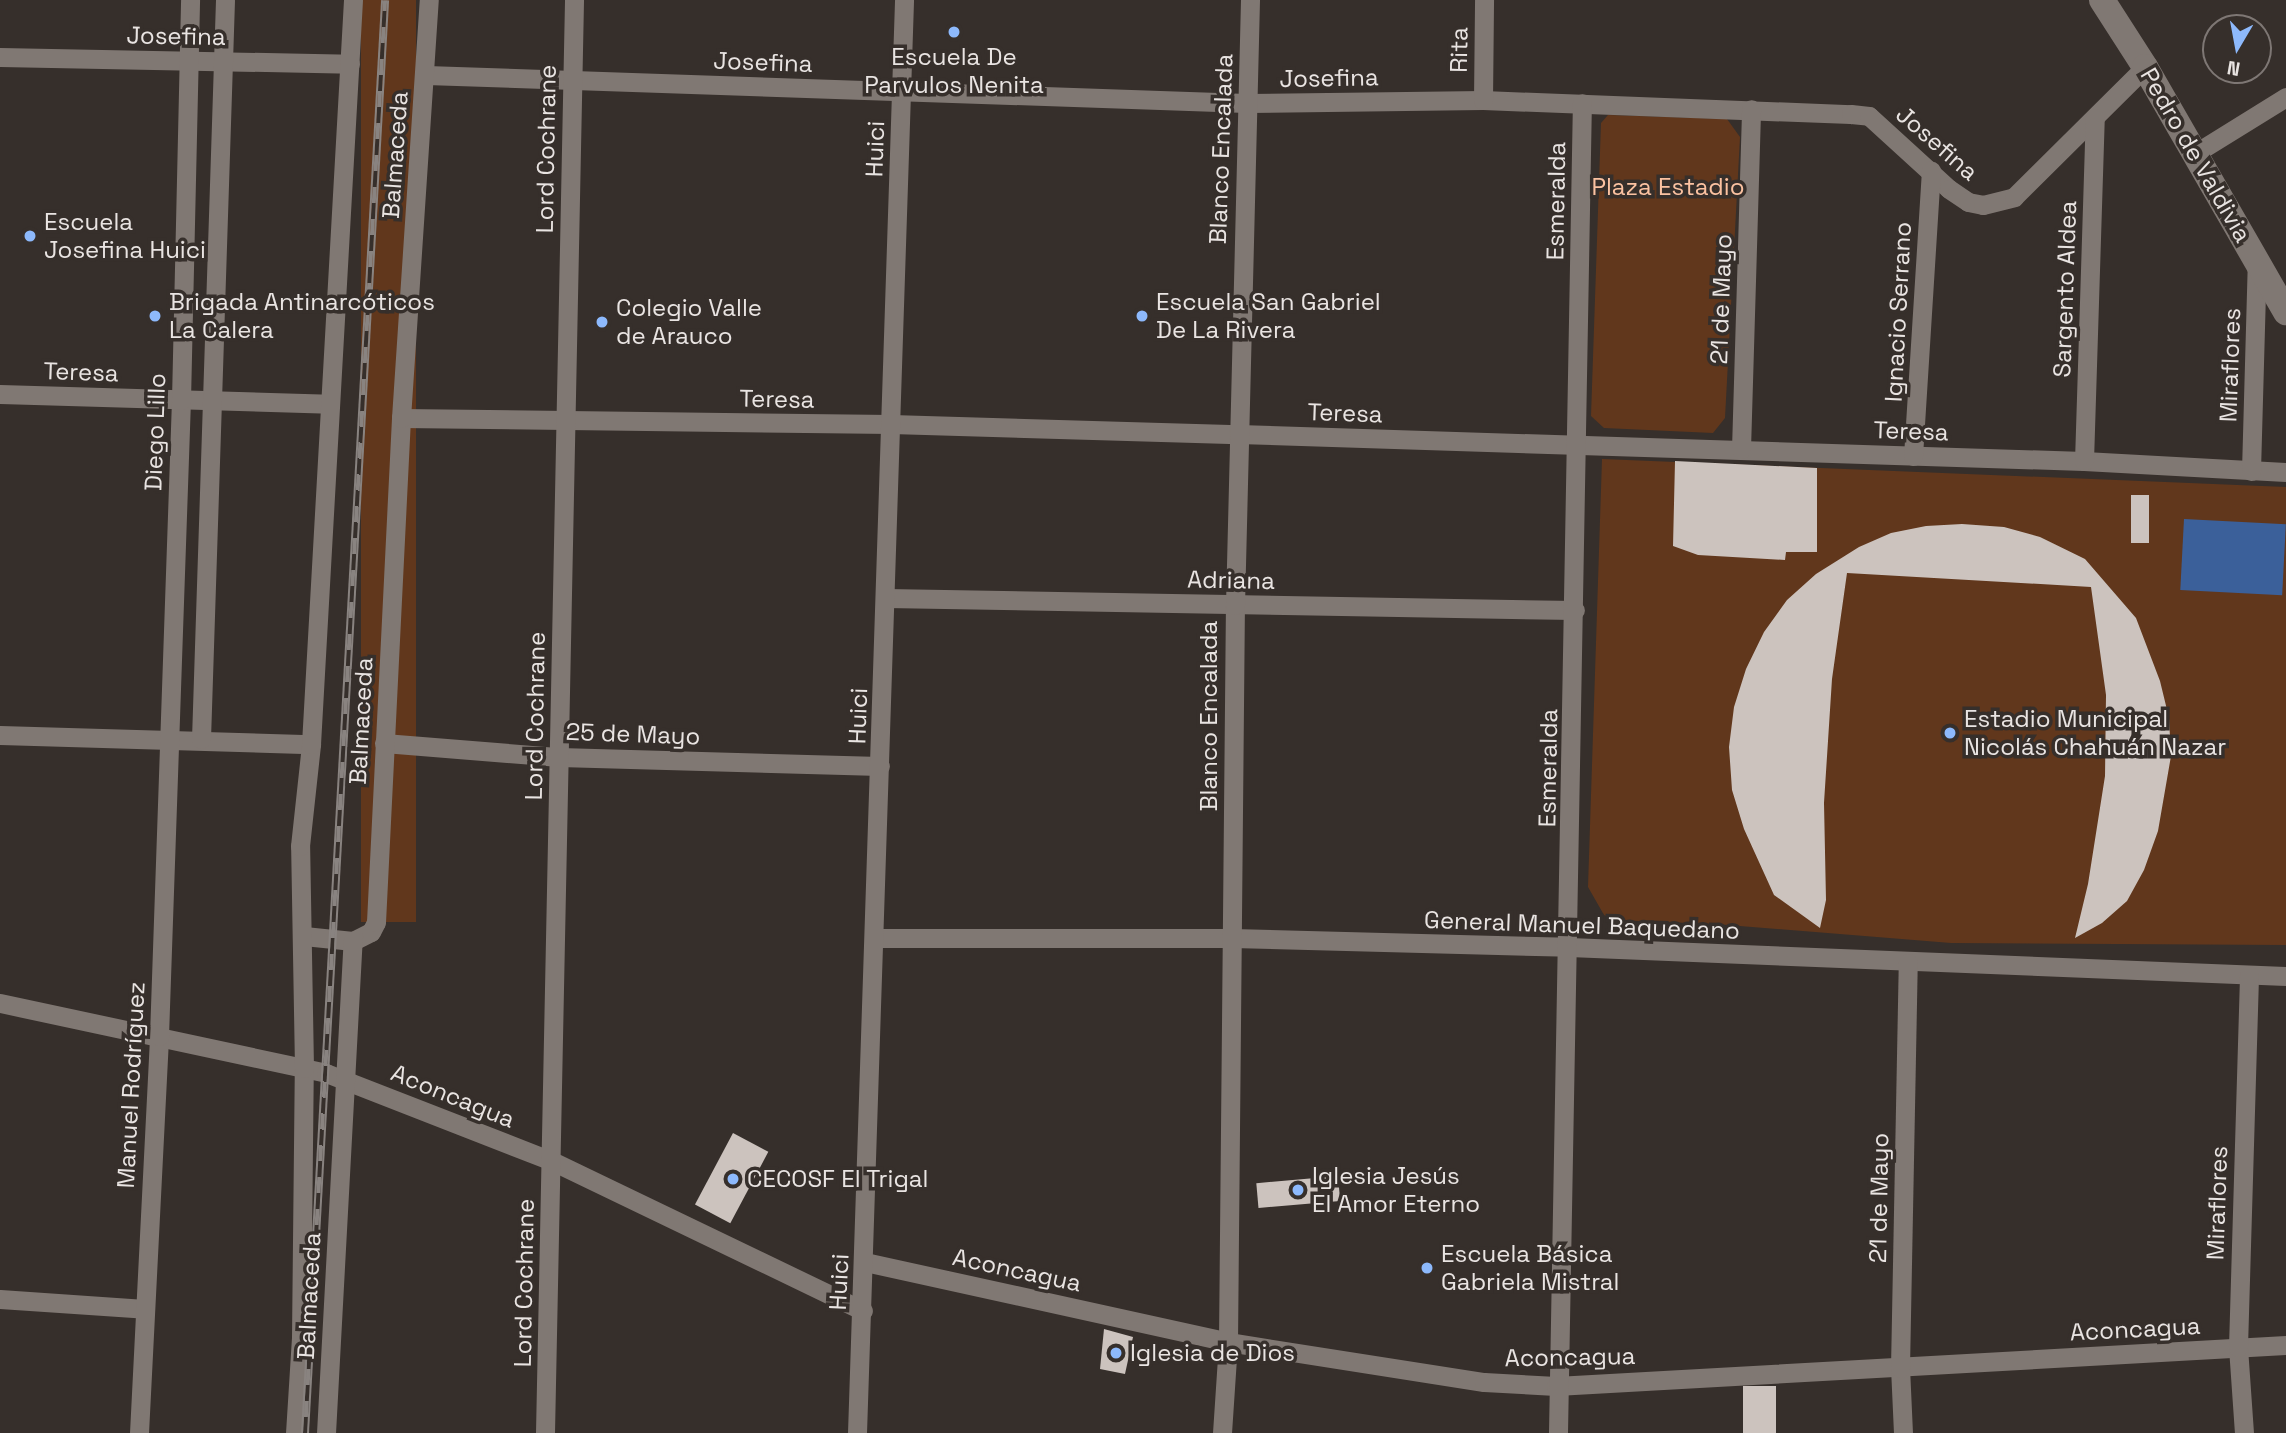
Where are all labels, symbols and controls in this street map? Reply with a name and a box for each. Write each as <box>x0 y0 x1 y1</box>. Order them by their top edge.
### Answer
north arrow <box>2202 14 2272 84</box>
street label: Josefina <box>126 21 226 51</box>
marker: Escuela De Parvulos Nenita <box>946 24 962 40</box>
street label: Rita <box>1444 27 1474 73</box>
place label: Escuela De Parvulos Nenita <box>864 43 1044 99</box>
street label: Josefina <box>713 46 813 78</box>
street label: Blanco Encalada <box>1203 53 1239 245</box>
text: N <box>2225 55 2242 82</box>
street label: Josefina <box>1279 63 1379 93</box>
street label: Pedro de Valdivia <box>2134 63 2258 247</box>
street label: Lord Cochrane <box>530 64 562 234</box>
street label: Balmaceda <box>376 90 414 220</box>
street label: Josefina <box>1890 100 1984 186</box>
street label: Huici <box>860 120 890 178</box>
street label: Esmeralda <box>1541 141 1571 261</box>
park label: Plaza Estadio <box>1591 173 1745 201</box>
street label: Sargento Aldea <box>2048 200 2082 378</box>
place label: Escuela Josefina Huici <box>44 208 206 264</box>
street label: Ignacio Serrano <box>1879 221 1917 403</box>
marker: Escuela Josefina Huici <box>22 228 38 244</box>
street label: 21 de Mayo <box>1704 233 1738 365</box>
place label: Brigada Antinarcóticos La Calera <box>169 288 435 344</box>
place label: Escuela San Gabriel De La Rivera <box>1156 288 1381 344</box>
place label: Colegio Valle de Arauco <box>616 294 762 350</box>
street label: Miraflores <box>2214 307 2246 423</box>
marker: Brigada Antinarcóticos La Calera <box>147 308 163 324</box>
marker: Escuela San Gabriel De La Rivera <box>1134 308 1150 324</box>
marker: Colegio Valle de Arauco <box>594 314 610 330</box>
street label: Teresa <box>43 356 119 388</box>
street label: Diego Lillo <box>139 373 171 491</box>
street label: Teresa <box>739 384 815 414</box>
street label: Teresa <box>1307 397 1383 429</box>
street label: Teresa <box>1873 415 1949 447</box>
street label: Adriana <box>1187 565 1275 595</box>
street label: Blanco Encalada <box>1195 621 1223 811</box>
street label: Lord Cochrane <box>519 631 551 801</box>
street label: Balmaceda <box>343 657 379 785</box>
street label: Huici <box>843 687 873 745</box>
place label: Estadio Municipal Nicolás Chahuán Nazar <box>1964 705 2226 761</box>
street label: Esmeralda <box>1533 708 1563 828</box>
street label: 25 de Mayo <box>565 717 701 751</box>
marker: Estadio Municipal Nicolás Chahuán Nazar <box>1942 725 1958 741</box>
street label: General Manuel Baquedano <box>1424 905 1740 945</box>
street label: Manuel Rodríguez <box>111 981 151 1189</box>
street label: Aconcagua <box>387 1058 519 1134</box>
street label: 21 de Mayo <box>1863 1133 1895 1263</box>
street label: Miraflores <box>2201 1145 2233 1261</box>
place label: Iglesia Jesús El Amor Eterno <box>1312 1162 1480 1218</box>
place label: CECOSF El Trigal <box>747 1165 929 1193</box>
marker: CECOSF El Trigal <box>725 1171 741 1187</box>
marker: Iglesia Jesús El Amor Eterno <box>1290 1182 1306 1198</box>
street label: Lord Cochrane <box>508 1198 540 1368</box>
street label: Balmaceda <box>291 1232 327 1360</box>
place label: Escuela Básica Gabriela Mistral <box>1441 1240 1619 1296</box>
street label: Aconcagua <box>950 1242 1084 1298</box>
street label: Huici <box>823 1253 855 1311</box>
marker: Escuela Básica Gabriela Mistral <box>1419 1260 1435 1276</box>
street label: Aconcagua <box>2069 1311 2201 1347</box>
place label: Iglesia de Dios <box>1130 1339 1295 1367</box>
street label: Aconcagua <box>1504 1341 1636 1373</box>
marker: Iglesia de Dios <box>1108 1345 1124 1361</box>

